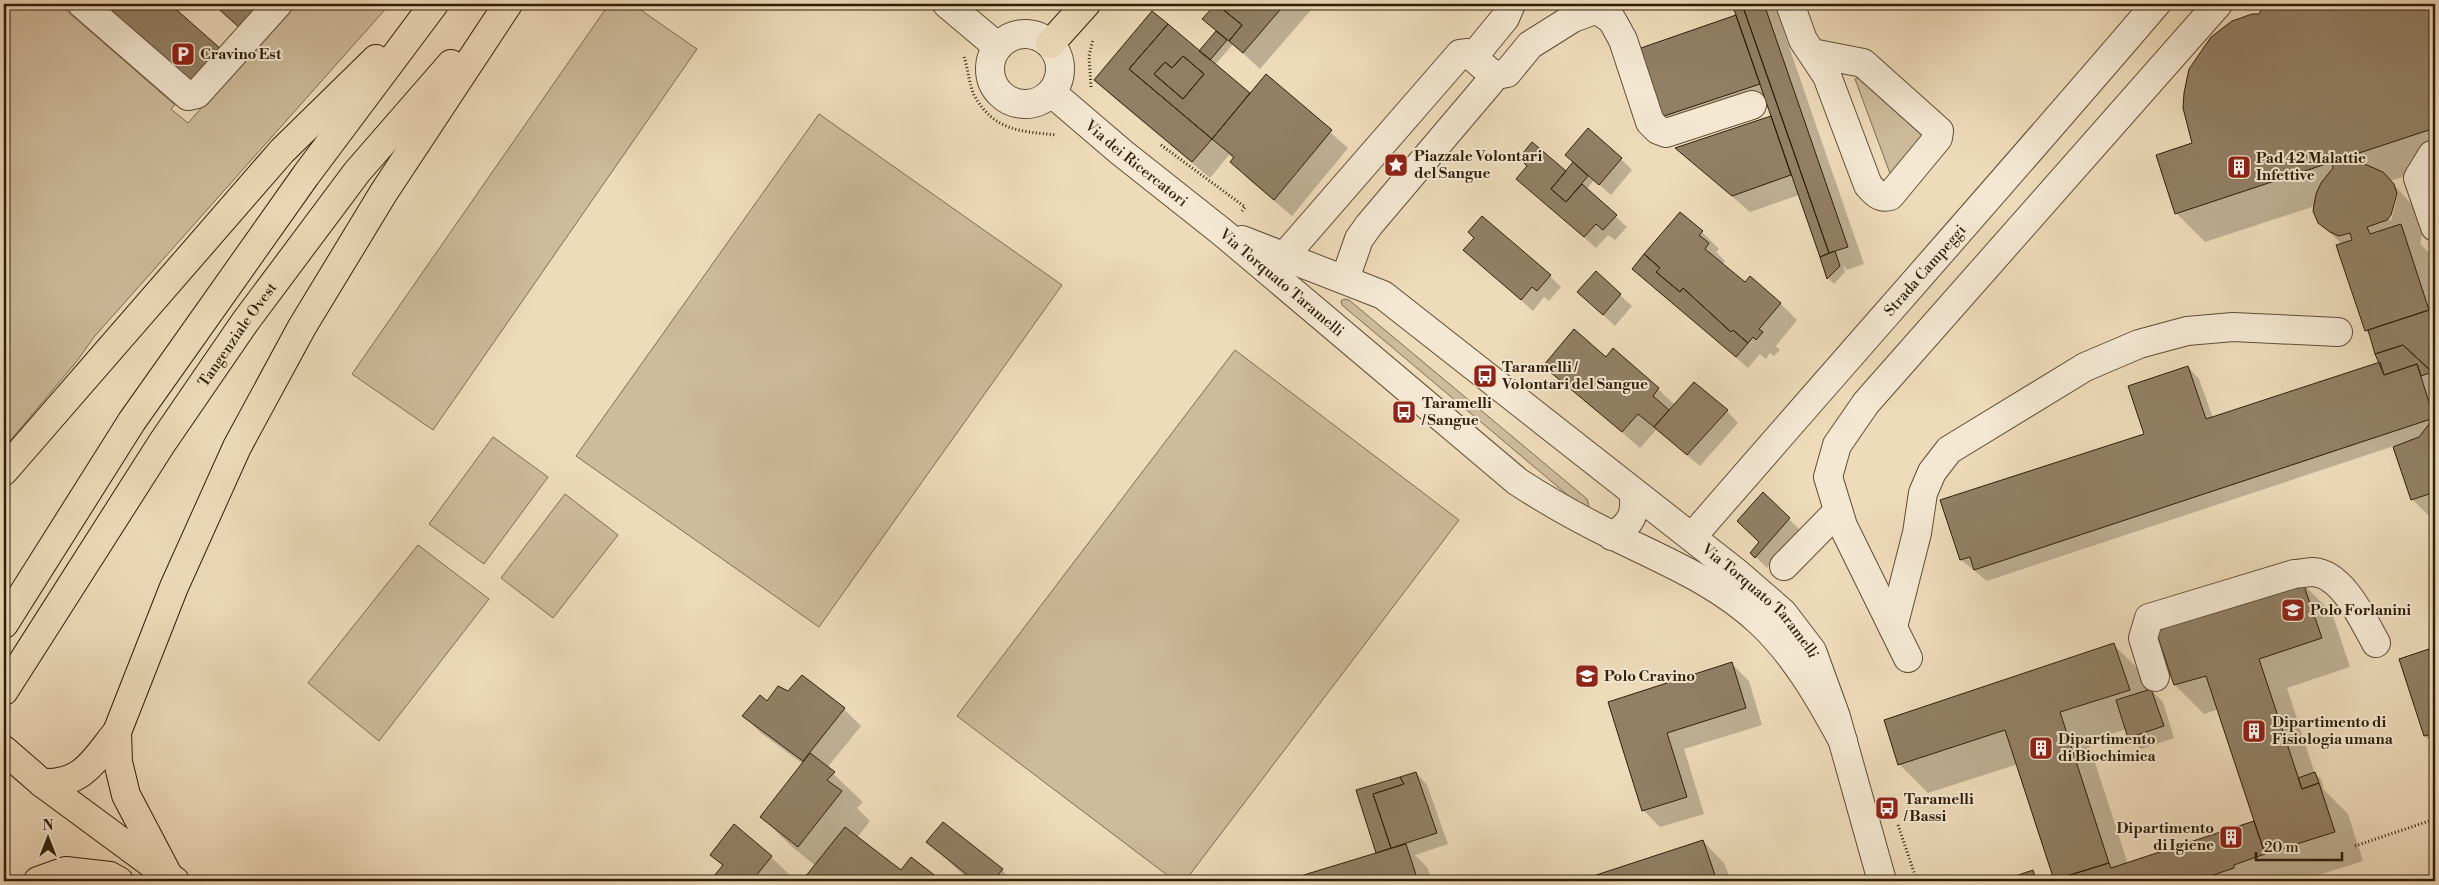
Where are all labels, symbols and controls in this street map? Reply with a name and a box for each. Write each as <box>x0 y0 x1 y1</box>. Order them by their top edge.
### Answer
parking icon: Cravino Est <box>170 41 196 67</box>
place label: Cravino Est <box>200 45 282 64</box>
street label: Via dei Ricercatori <box>1080 116 1191 211</box>
place label: Piazzale Volontari del Sangue <box>1414 147 1543 183</box>
place label: Pad 42 Malattie Infettive <box>2256 149 2366 185</box>
place icon: Piazzale Volontari del Sangue <box>1383 152 1409 178</box>
building icon: Pad 42 Malattie Infettive <box>2226 154 2252 180</box>
street label: Strada Campeggi <box>1880 221 1970 320</box>
street label: Via Torquato Taramelli <box>1214 224 1348 341</box>
street label: Tangenziale Ovest <box>194 278 282 391</box>
place label: Taramelli / Volontari del Sangue <box>1501 358 1648 394</box>
bus stop icon: Taramelli / Volontari del Sangue <box>1472 363 1498 389</box>
place label: Taramelli / Sangue <box>1421 394 1492 430</box>
bus stop icon: Taramelli / Sangue <box>1391 399 1417 425</box>
street label: Via Torquato Taramelli <box>1697 539 1823 661</box>
school or university icon: Polo Forlanini <box>2280 597 2306 623</box>
place label: Polo Forlanini <box>2310 601 2411 620</box>
school or university icon: Polo Cravino <box>1574 663 1600 689</box>
place label: Polo Cravino <box>1604 667 1695 686</box>
place label: Dipartimento di Fisiologia umana <box>2272 713 2394 749</box>
building icon: Dipartimento di Fisiologia umana <box>2241 718 2267 744</box>
place label: Dipartimento di Biochimica <box>2058 730 2157 766</box>
building icon: Dipartimento di Biochimica <box>2028 735 2054 761</box>
place label: Taramelli / Bassi <box>1903 790 1974 826</box>
bus stop icon: Taramelli / Bassi <box>1874 795 1900 821</box>
north arrow <box>22 812 72 862</box>
text: N <box>42 817 54 835</box>
place label: Dipartimento di Igiene <box>2116 819 2214 855</box>
building icon: Dipartimento di Igiene <box>2218 824 2244 850</box>
scale bar <box>2256 830 2343 862</box>
text: 20 m <box>2264 838 2299 857</box>

